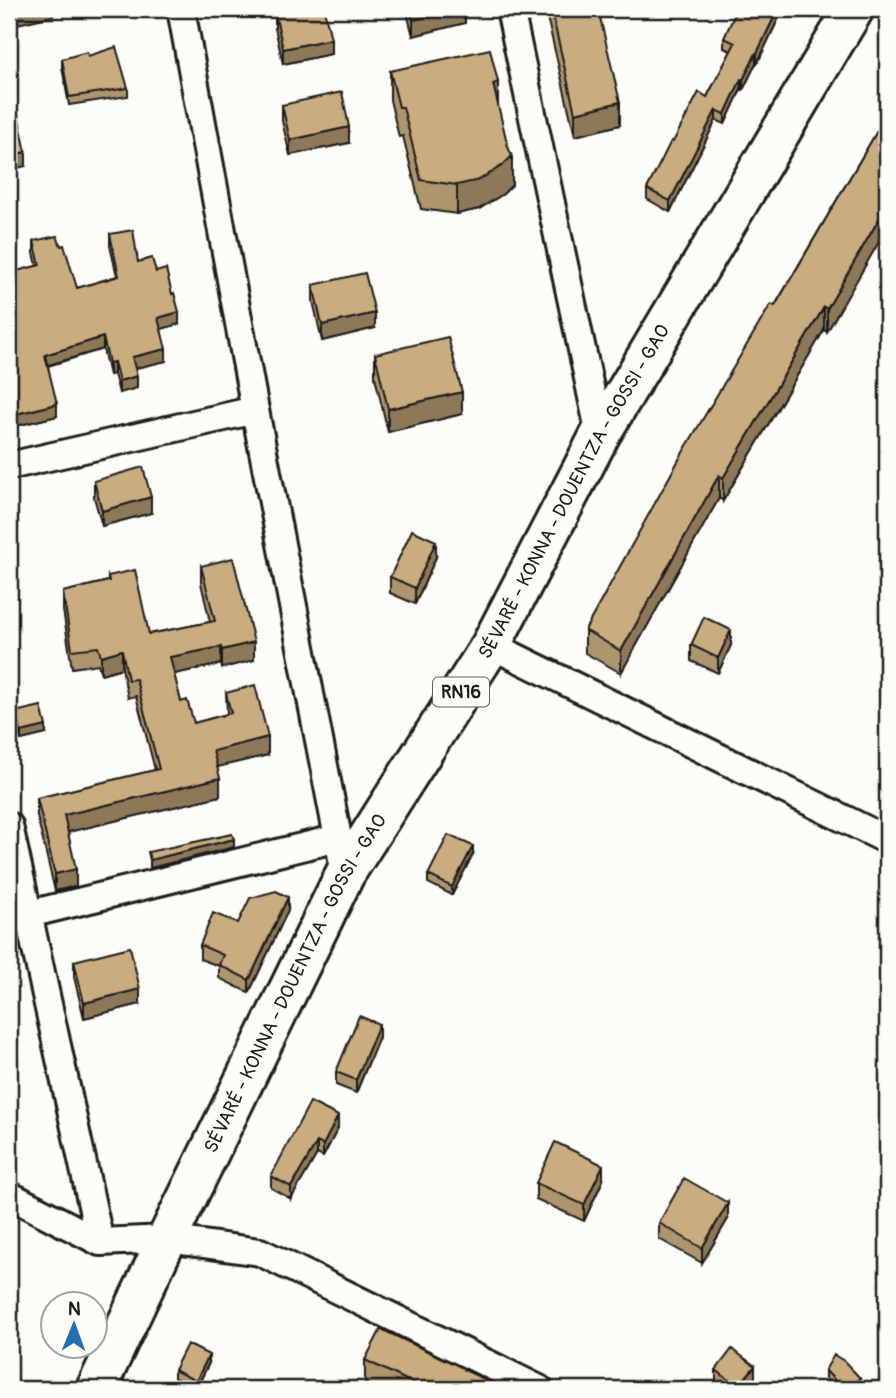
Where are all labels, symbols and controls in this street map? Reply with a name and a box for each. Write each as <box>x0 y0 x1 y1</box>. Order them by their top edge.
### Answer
street label: SÉVARÉ - KONNA - DOUENTZA - GOSSI - GAO <box>473 320 675 664</box>
road number: RN16 <box>433 678 489 706</box>
street label: SÉVARÉ - KONNA - DOUENTZA - GOSSI - GAO <box>199 810 392 1157</box>
north arrow <box>38 1290 108 1360</box>
text: N <box>68 1297 81 1321</box>

